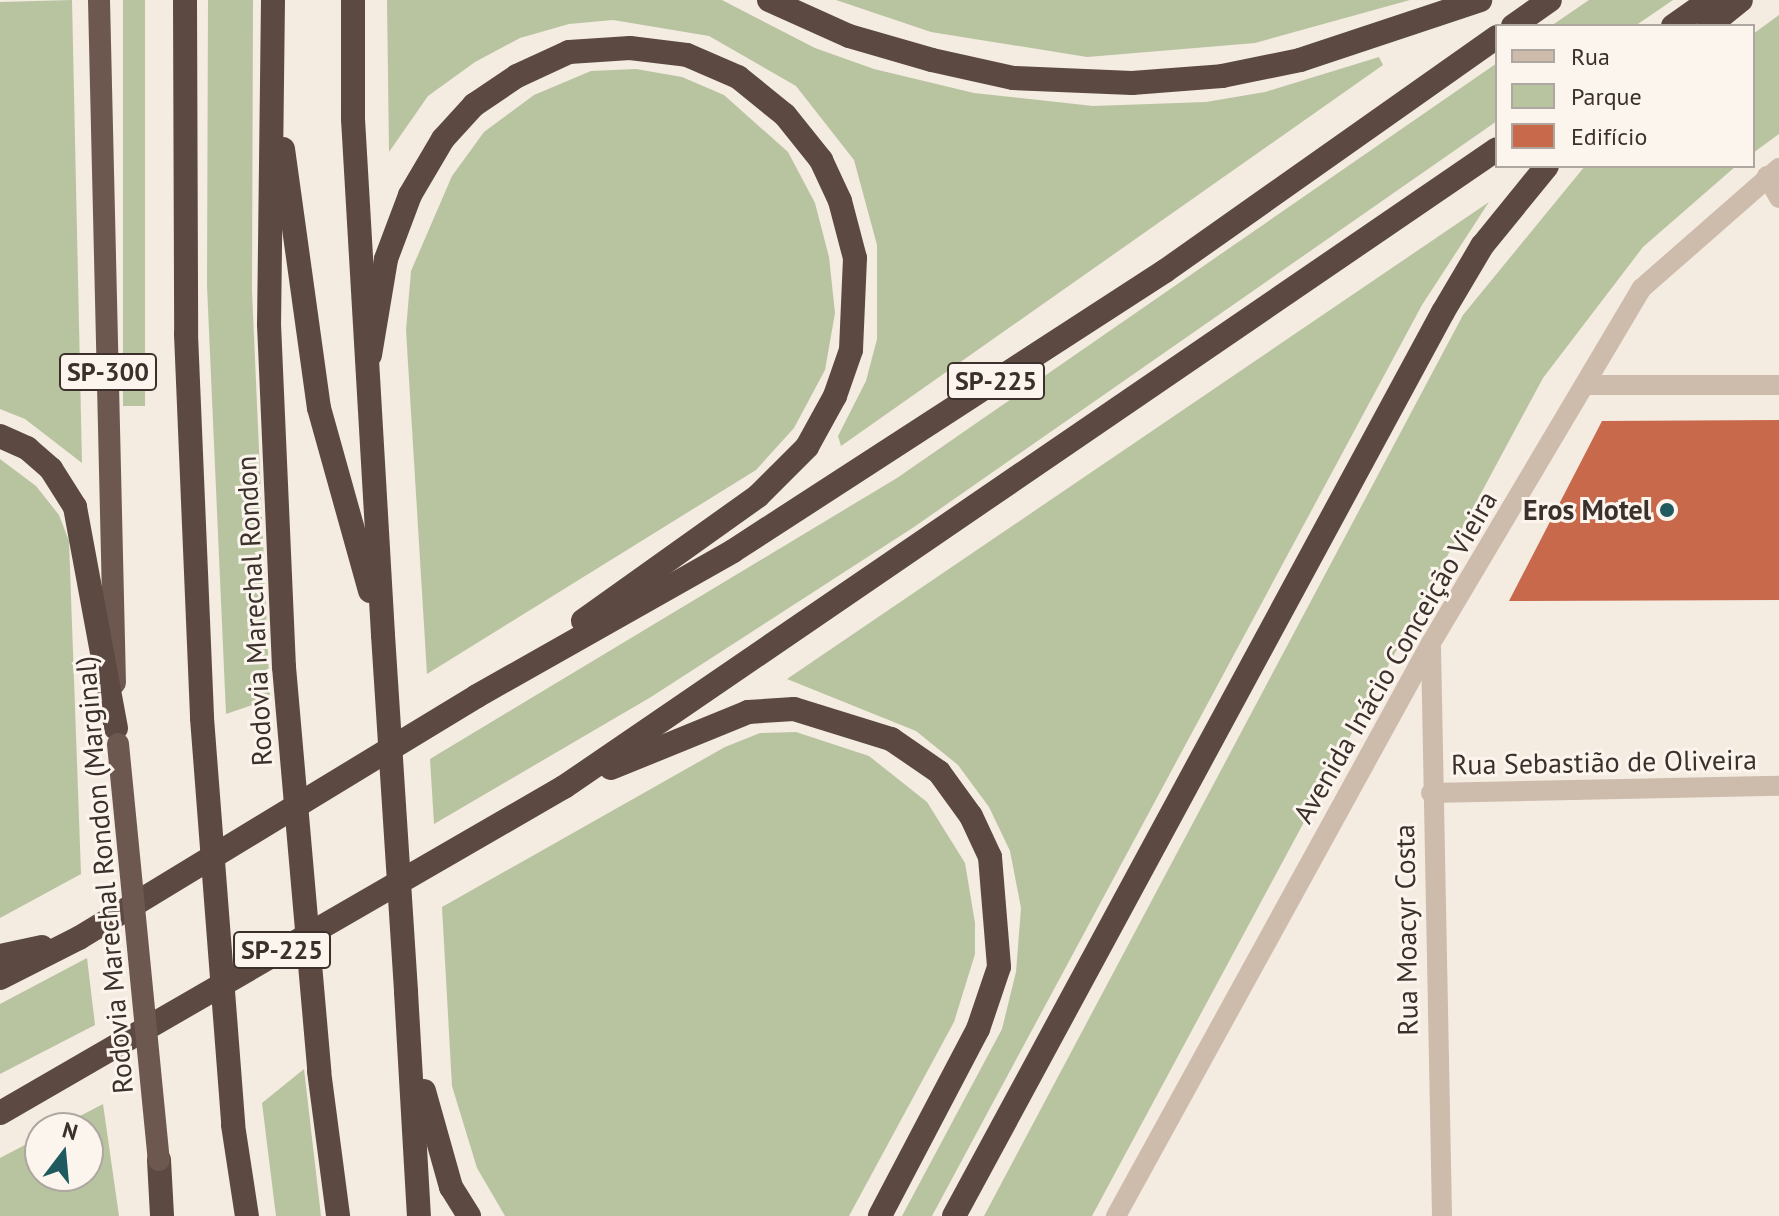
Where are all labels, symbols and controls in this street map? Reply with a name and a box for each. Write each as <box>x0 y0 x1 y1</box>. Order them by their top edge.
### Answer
legend <box>1495 24 1755 168</box>
text: Rua <box>1571 41 1610 72</box>
text: Parque <box>1571 81 1642 112</box>
text: Edifício <box>1571 121 1647 152</box>
road number: SP-300 <box>58 350 158 394</box>
road number: SP-225 <box>946 359 1046 403</box>
street label: Rodovia Marechal Rondon <box>229 455 279 767</box>
street label: Avenida Inácio Conceição Vieira <box>1286 485 1504 829</box>
place label: Eros Motel <box>1523 493 1651 527</box>
marker: Eros Motel <box>1658 501 1676 519</box>
street label: Rodovia Marechal Rondon (Marginal) <box>68 655 140 1095</box>
street label: Rua Sebastião de Oliveira <box>1451 743 1757 781</box>
street label: Rua Moacyr Costa <box>1387 824 1425 1036</box>
road number: SP-225 <box>232 928 332 972</box>
north arrow <box>24 1112 104 1192</box>
text: N <box>59 1115 81 1146</box>

